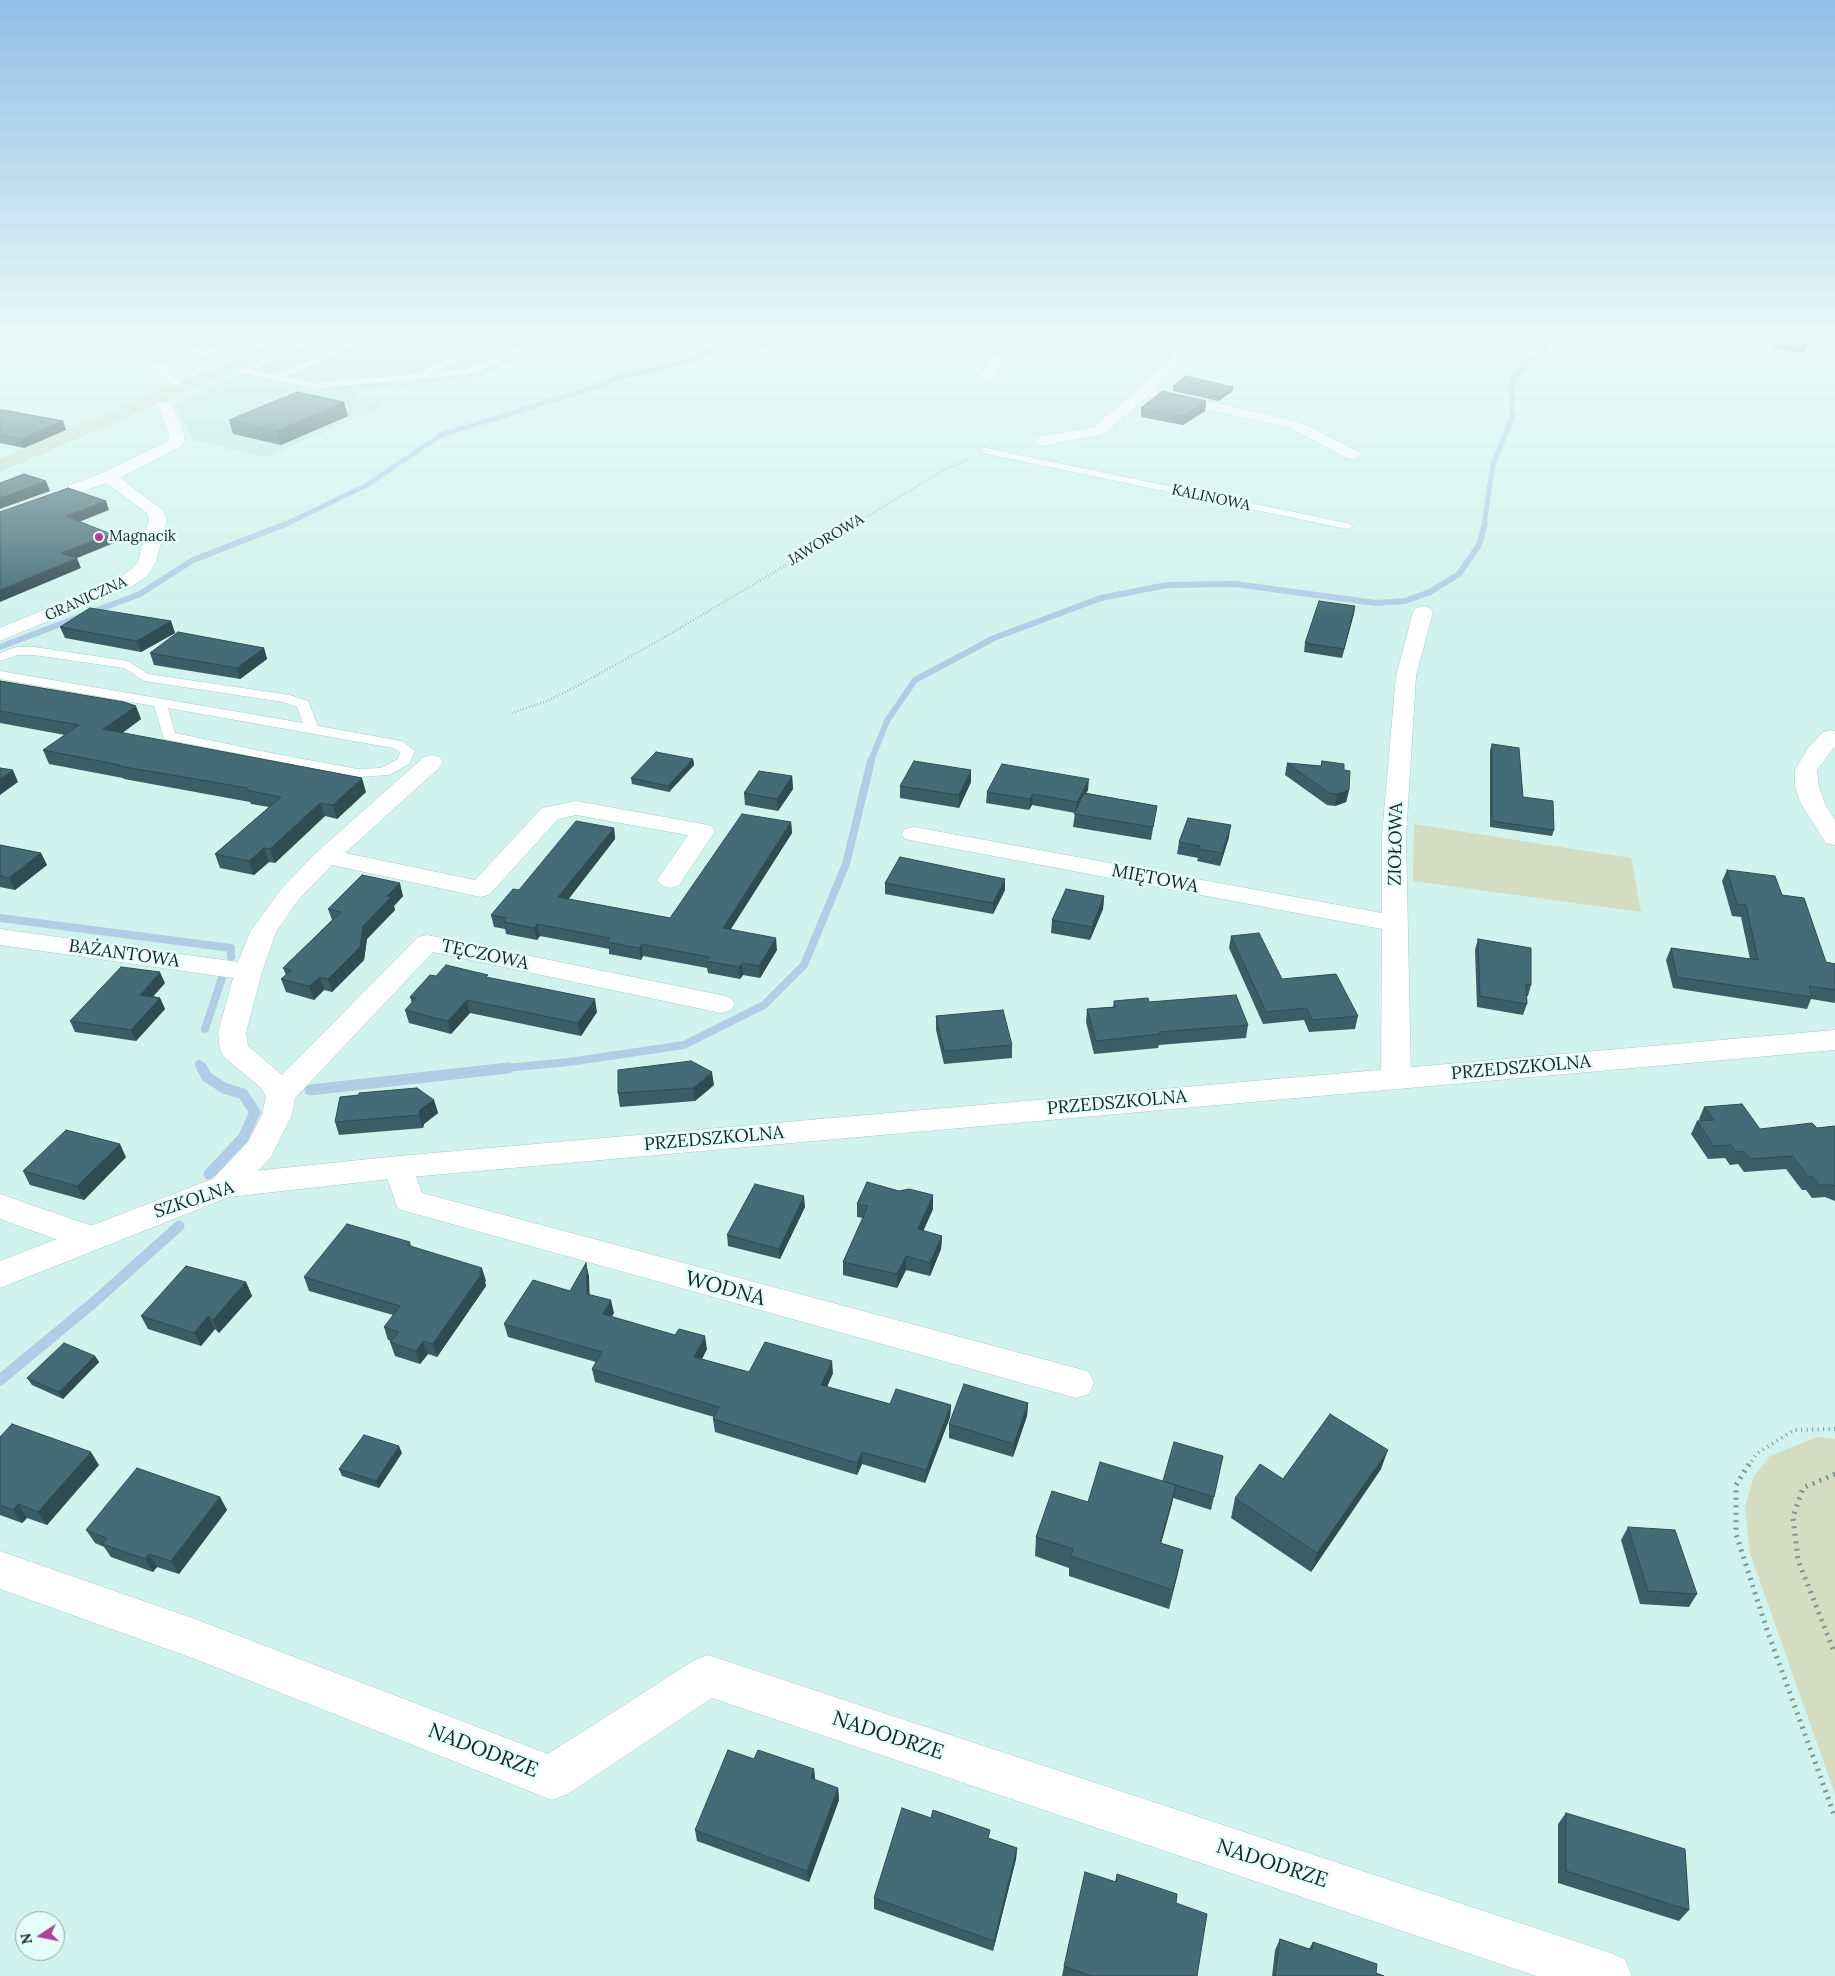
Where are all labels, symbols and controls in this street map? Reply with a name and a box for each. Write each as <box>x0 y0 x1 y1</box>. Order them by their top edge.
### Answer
street label: KALINOWA <box>1170 481 1252 515</box>
street label: JAWOROWA <box>785 510 867 570</box>
place label: Magnacik <box>109 528 176 546</box>
marker: Magnacik <box>93 531 105 543</box>
street label: GRANICZNA <box>42 573 130 625</box>
street label: ZIOŁOWA <box>1384 802 1408 886</box>
street label: MIĘTOWA <box>1110 860 1200 898</box>
street label: TĘCZOWA <box>439 935 531 975</box>
street label: BAŻANTOWA <box>67 936 181 972</box>
street label: PRZEDSZKOLNA <box>1450 1051 1592 1085</box>
street label: PRZEDSZKOLNA <box>1046 1086 1188 1120</box>
street label: PRZEDSZKOLNA <box>643 1122 785 1156</box>
street label: SZKOLNA <box>151 1177 237 1223</box>
street label: WODNA <box>682 1266 768 1312</box>
street label: NADODRZE <box>829 1706 947 1766</box>
street label: NADODRZE <box>424 1718 542 1784</box>
street label: NADODRZE <box>1213 1834 1331 1894</box>
north arrow <box>15 1911 65 1961</box>
text: N <box>16 1932 36 1946</box>

